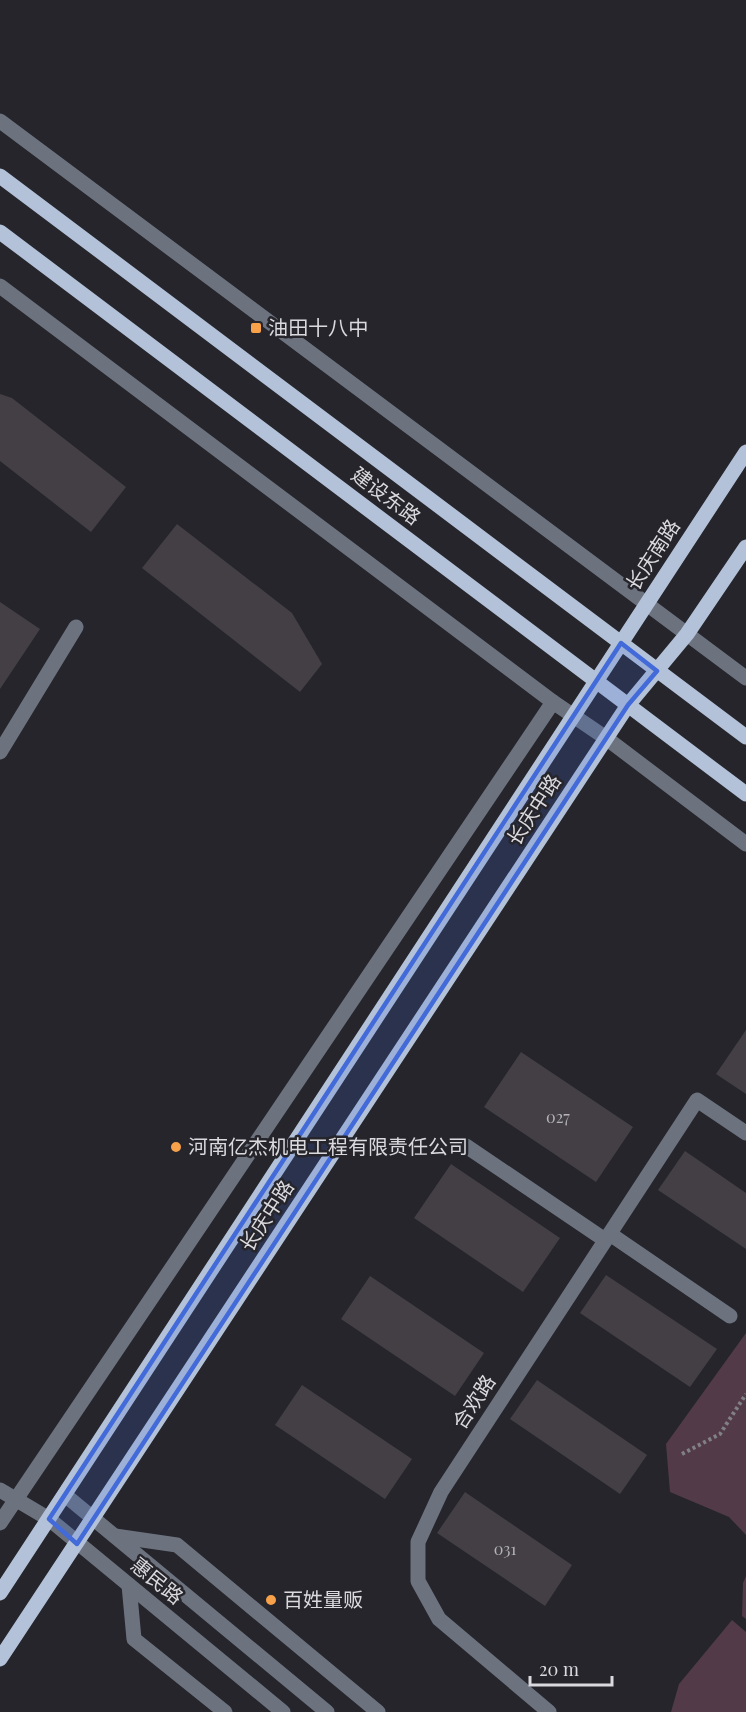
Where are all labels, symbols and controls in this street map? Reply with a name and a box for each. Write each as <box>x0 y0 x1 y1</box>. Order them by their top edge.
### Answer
place label: 油田十八中 <box>268 313 368 340</box>
marker: 油田十八中 <box>249 321 263 335</box>
street label: 建设东路 <box>347 460 427 530</box>
street label: 长庆南路 <box>619 513 685 595</box>
street label: 长庆中路 <box>500 768 566 850</box>
house number: 027 <box>546 1106 570 1127</box>
place label: 河南亿杰机电工程有限责任公司 <box>188 1132 468 1159</box>
marker: 河南亿杰机电工程有限责任公司 <box>169 1140 183 1154</box>
street label: 长庆中路 <box>233 1174 299 1256</box>
street label: 合欢路 <box>445 1369 500 1434</box>
house number: 031 <box>494 1538 516 1559</box>
street label: 惠民路 <box>126 1550 190 1609</box>
place label: 百姓量贩 <box>283 1585 363 1612</box>
marker: 百姓量贩 <box>264 1593 278 1607</box>
scale bar <box>530 1649 612 1687</box>
text: 20 m <box>539 1657 579 1681</box>

